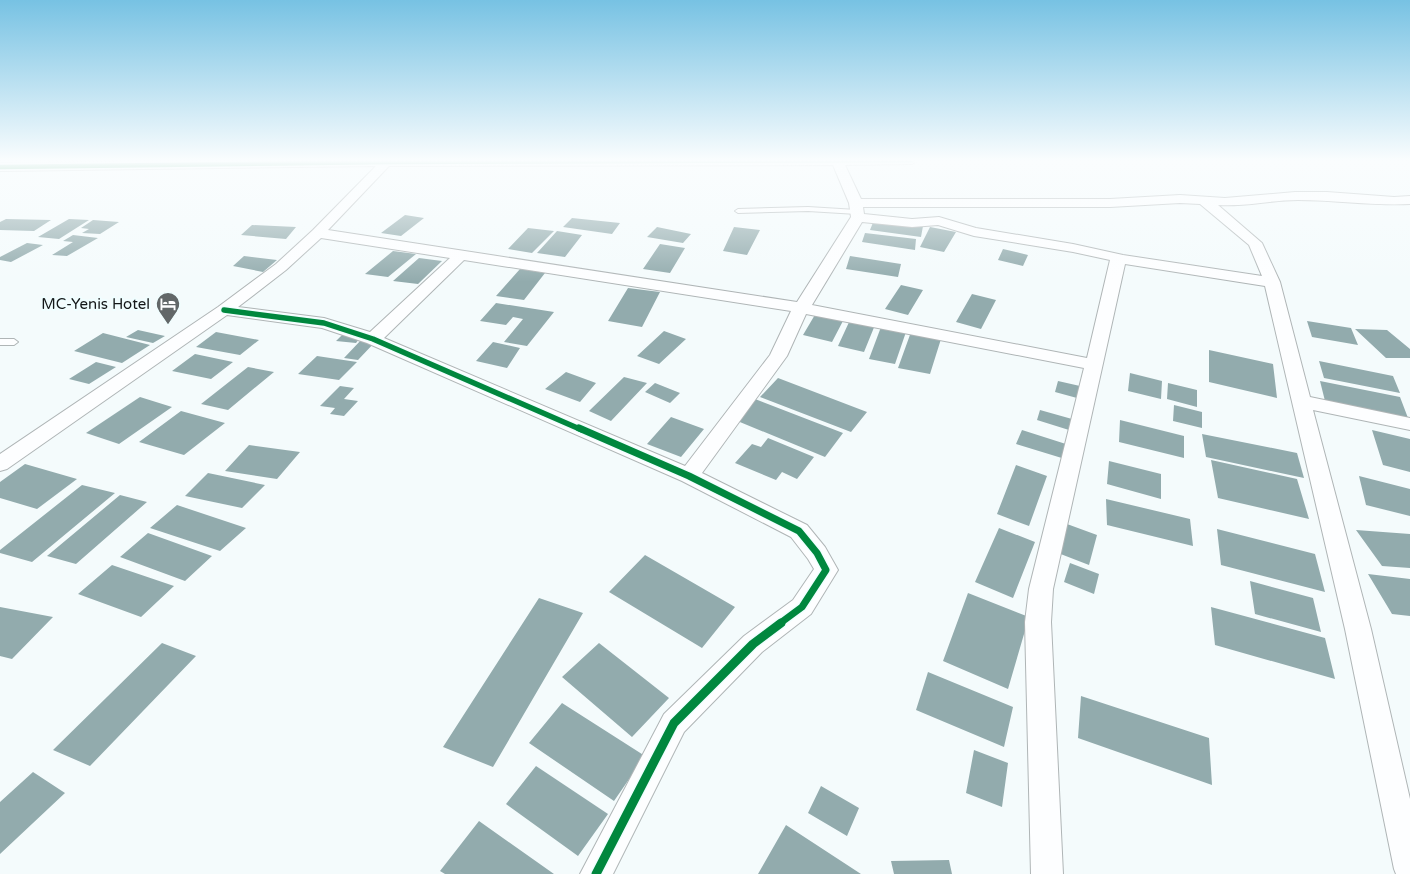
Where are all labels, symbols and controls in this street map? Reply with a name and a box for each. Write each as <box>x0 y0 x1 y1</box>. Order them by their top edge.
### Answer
hotel icon: MC-Yenis Hotel <box>155 291 181 325</box>
place label: MC-Yenis Hotel <box>41 295 150 313</box>

